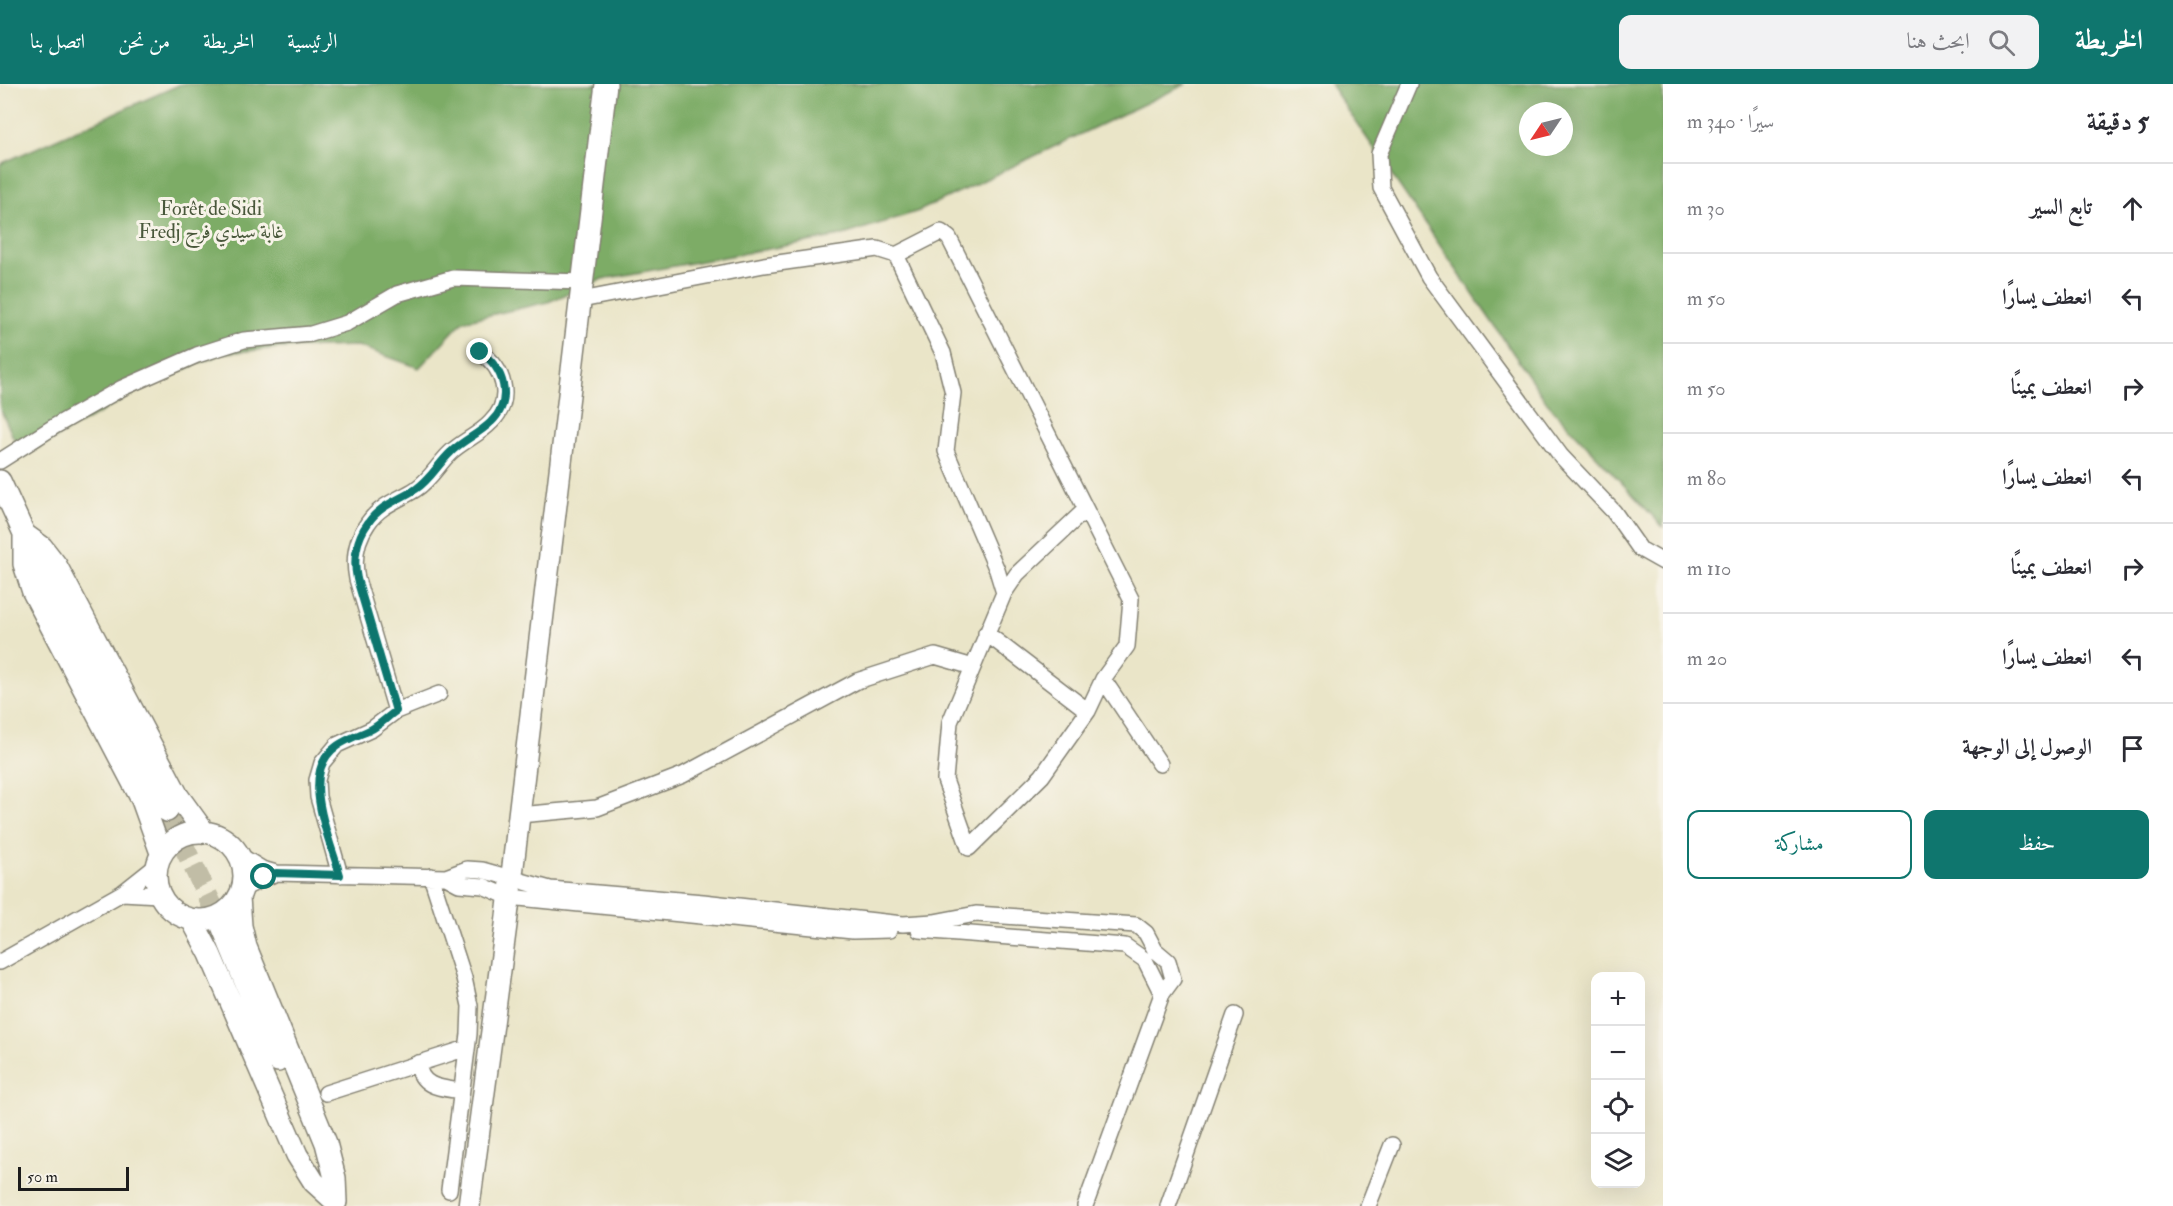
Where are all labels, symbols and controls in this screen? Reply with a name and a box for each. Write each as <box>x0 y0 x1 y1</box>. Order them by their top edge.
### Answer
search box <box>1619 15 2039 69</box>
text: الخريطة <box>2075 23 2143 58</box>
icon: search <box>1985 26 2018 59</box>
text: ابحث هنا <box>1907 27 1970 55</box>
text: اتصل بنا <box>30 28 85 55</box>
text: من نحن <box>118 28 170 55</box>
text: الخريطة <box>203 28 254 55</box>
text: الرئيسية <box>287 28 338 55</box>
north arrow <box>1519 102 1573 156</box>
text: 5 دقيقة <box>2087 106 2149 138</box>
text: سيرًا · 340 m <box>1687 109 1774 134</box>
icon: ahead <box>2116 192 2149 225</box>
text: تابع السير <box>2030 193 2092 221</box>
park label: Forêt de Sidi Fredj غابة سيدي فرج <box>138 196 284 249</box>
text: 30 m <box>1687 196 1725 221</box>
icon: left <box>2116 282 2149 315</box>
text: انعطف يسارًا <box>2002 283 2092 311</box>
text: 50 m <box>1687 286 1726 311</box>
route end <box>466 338 492 364</box>
icon: right <box>2116 372 2149 405</box>
text: انعطف يمينًا <box>2011 373 2092 401</box>
text: 50 m <box>1687 376 1726 401</box>
icon: left <box>2116 462 2149 495</box>
text: انعطف يسارًا <box>2002 463 2092 491</box>
text: 80 m <box>1687 466 1726 491</box>
icon: right <box>2116 552 2149 585</box>
text: انعطف يمينًا <box>2011 553 2092 581</box>
text: 110 m <box>1687 556 1731 581</box>
icon: left <box>2116 642 2149 675</box>
text: انعطف يسارًا <box>2002 643 2092 671</box>
text: 20 m <box>1687 646 1727 671</box>
icon: arrive <box>2116 732 2149 765</box>
text: الوصول إلى الوجهة <box>1962 733 2092 761</box>
button: مشاركة <box>1687 810 1912 879</box>
button: حفظ <box>1924 810 2149 879</box>
route start <box>250 863 276 889</box>
map controls <box>1591 972 1645 1188</box>
button: + <box>1591 972 1645 1026</box>
button: − <box>1591 1026 1645 1080</box>
button: locate <box>1591 1080 1645 1134</box>
button: layers <box>1591 1134 1645 1188</box>
scale bar <box>18 1164 129 1192</box>
text: 50 m <box>27 1167 58 1187</box>

